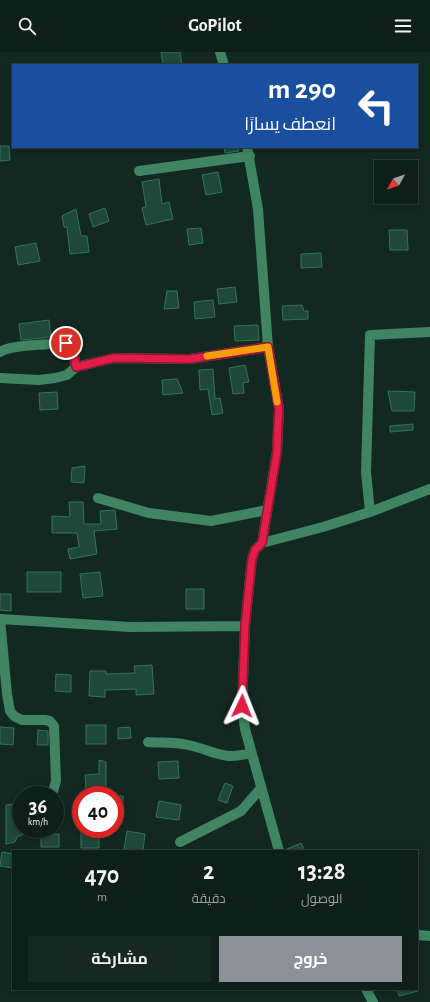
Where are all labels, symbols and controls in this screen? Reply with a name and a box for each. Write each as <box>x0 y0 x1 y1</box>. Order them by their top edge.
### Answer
icon: search <box>16 15 38 37</box>
icon: menu <box>392 15 414 37</box>
text: GoPilot <box>188 17 242 35</box>
text: 290 m <box>268 76 336 104</box>
icon: left <box>350 80 402 132</box>
text: انعطف يسارًا <box>244 116 336 134</box>
north arrow <box>374 160 418 204</box>
map controls <box>374 160 418 204</box>
pin <box>49 326 83 360</box>
icon: arrive <box>55 332 77 354</box>
position arrow <box>221 685 263 727</box>
speed limit sign: 40 <box>72 786 124 838</box>
text: 36 <box>29 797 47 817</box>
text: km/h <box>28 817 48 827</box>
text: 2 <box>203 860 214 884</box>
text: 13:28 <box>298 860 346 884</box>
text: 470 <box>84 864 119 888</box>
text: m <box>97 891 107 904</box>
text: دقيقة <box>192 893 226 906</box>
text: الوصول <box>301 893 343 906</box>
button: مشاركة <box>28 936 211 982</box>
button: خروج <box>219 936 402 982</box>

